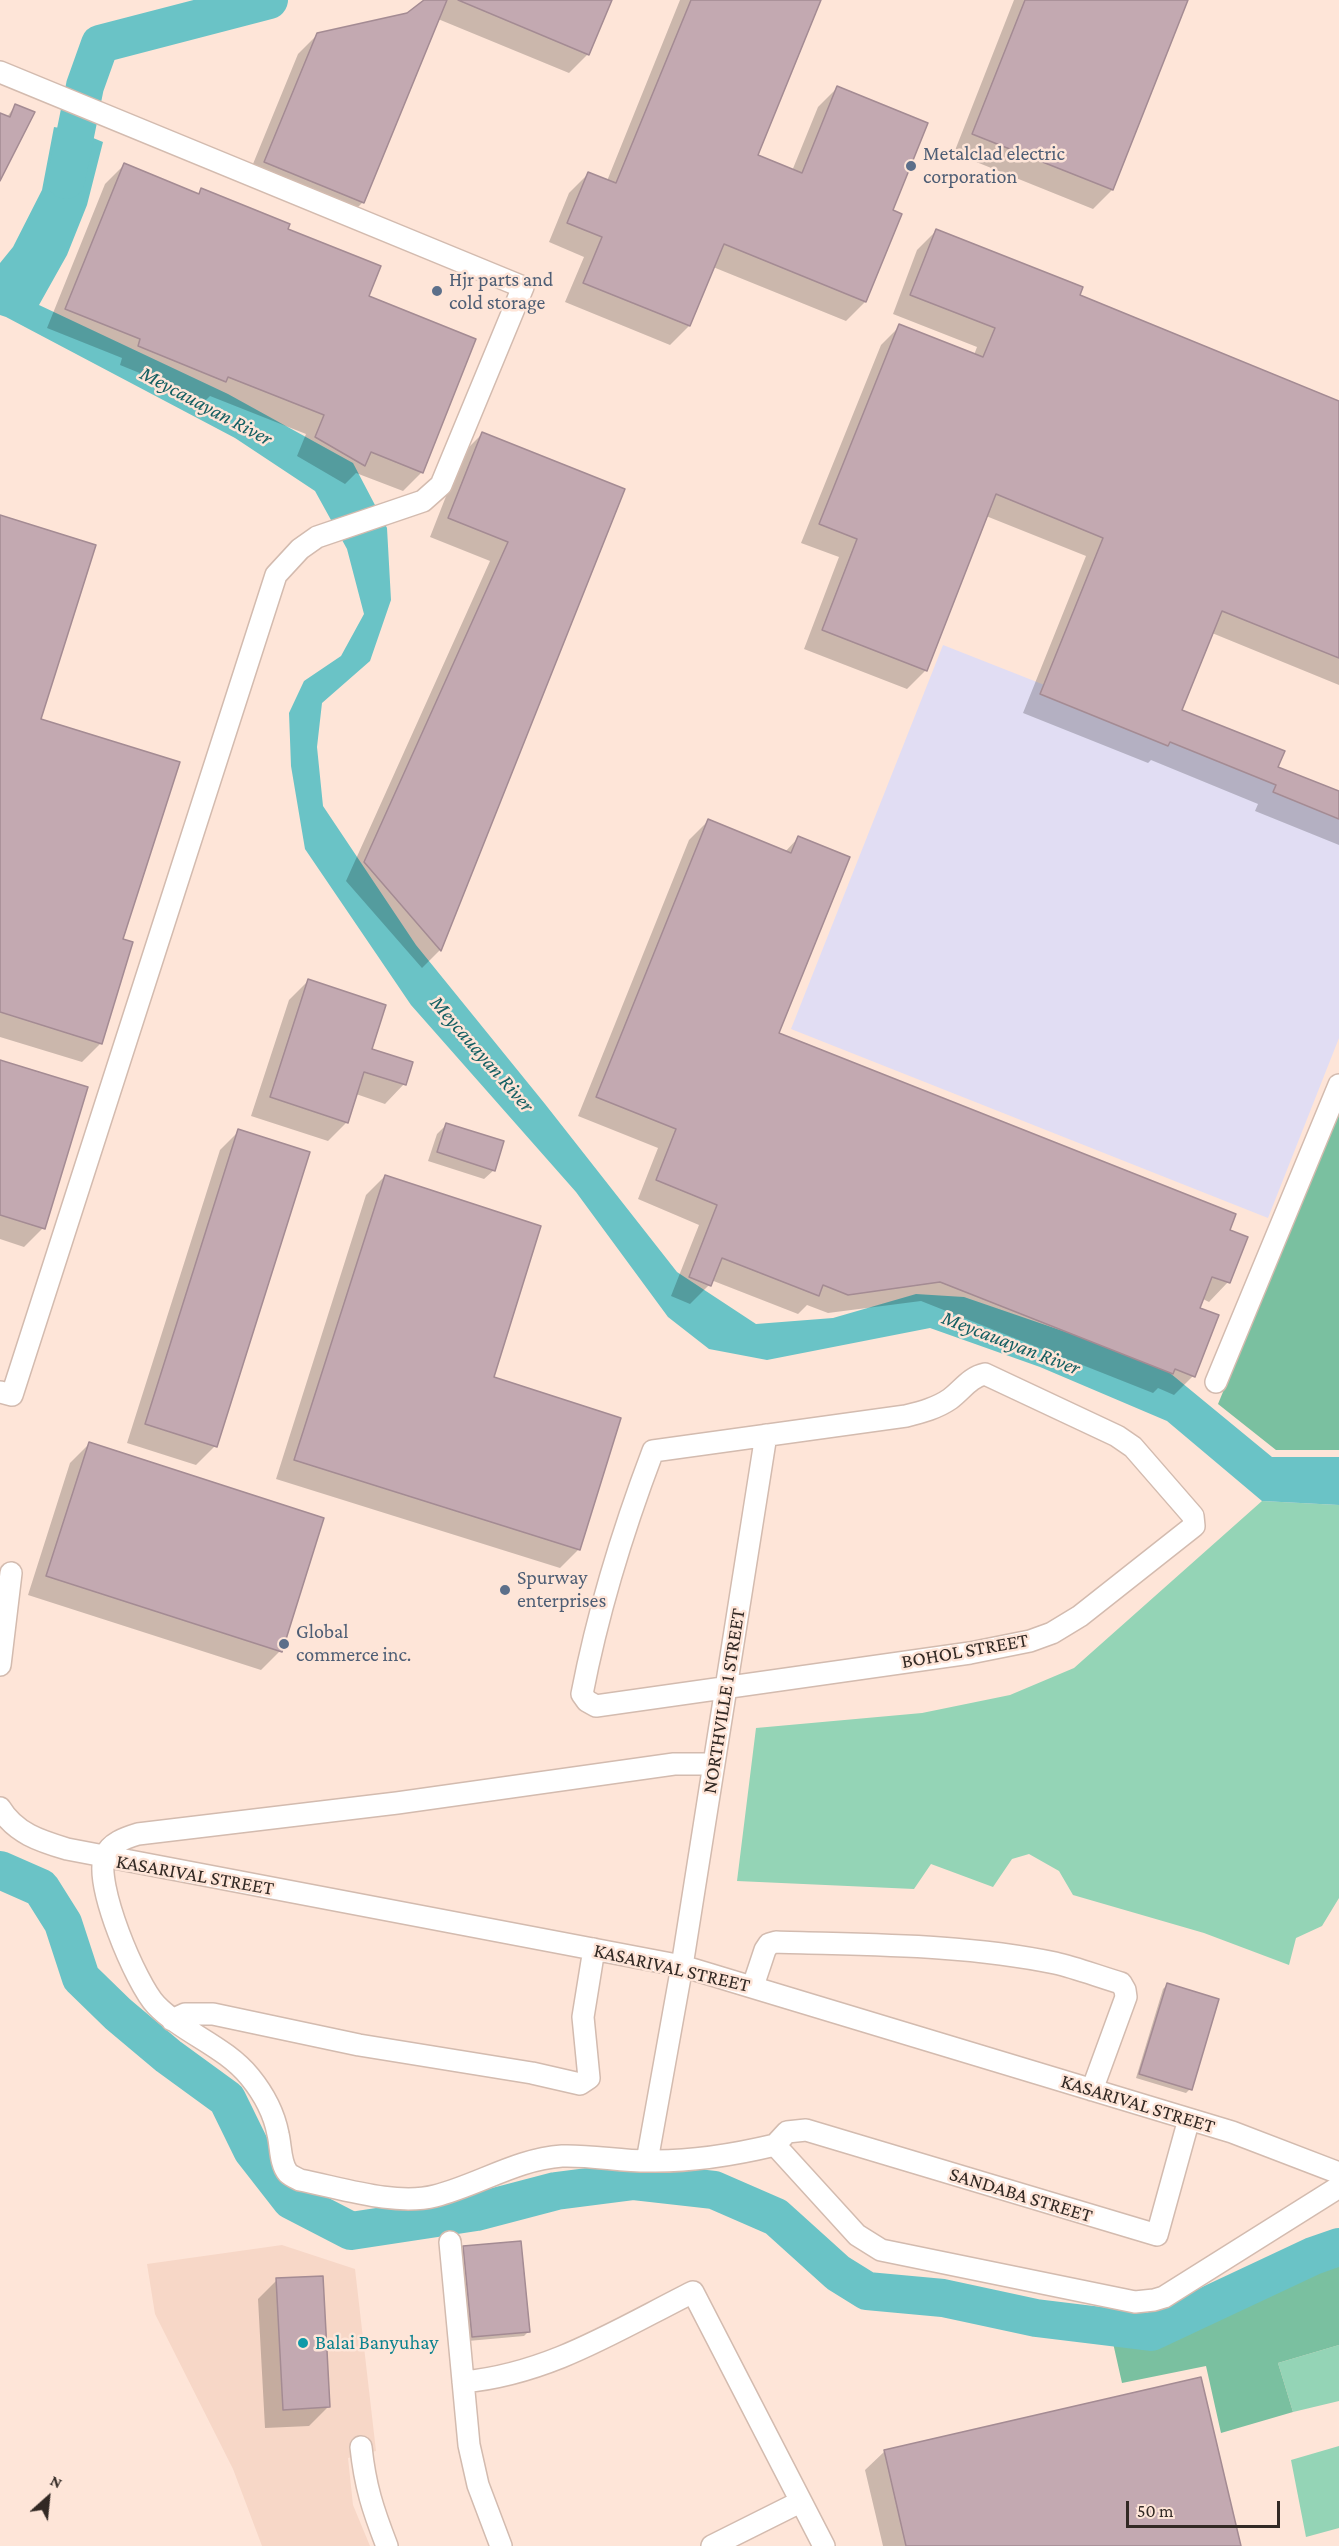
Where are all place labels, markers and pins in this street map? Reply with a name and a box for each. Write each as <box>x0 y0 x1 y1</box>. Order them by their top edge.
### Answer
place label: Metalclad electric corporation <box>923 142 1065 189</box>
marker: Metalclad electric corporation <box>904 159 918 173</box>
place label: Hjr parts and cold storage <box>449 268 553 315</box>
marker: Hjr parts and cold storage <box>430 284 444 298</box>
place label: Spurway enterprises <box>517 1566 606 1613</box>
marker: Spurway enterprises <box>498 1583 512 1597</box>
place label: Global commerce inc. <box>296 1620 411 1667</box>
marker: Global commerce inc. <box>277 1637 291 1651</box>
place label: Balai Banyuhay <box>315 2331 439 2355</box>
marker: Balai Banyuhay <box>296 2336 310 2350</box>

